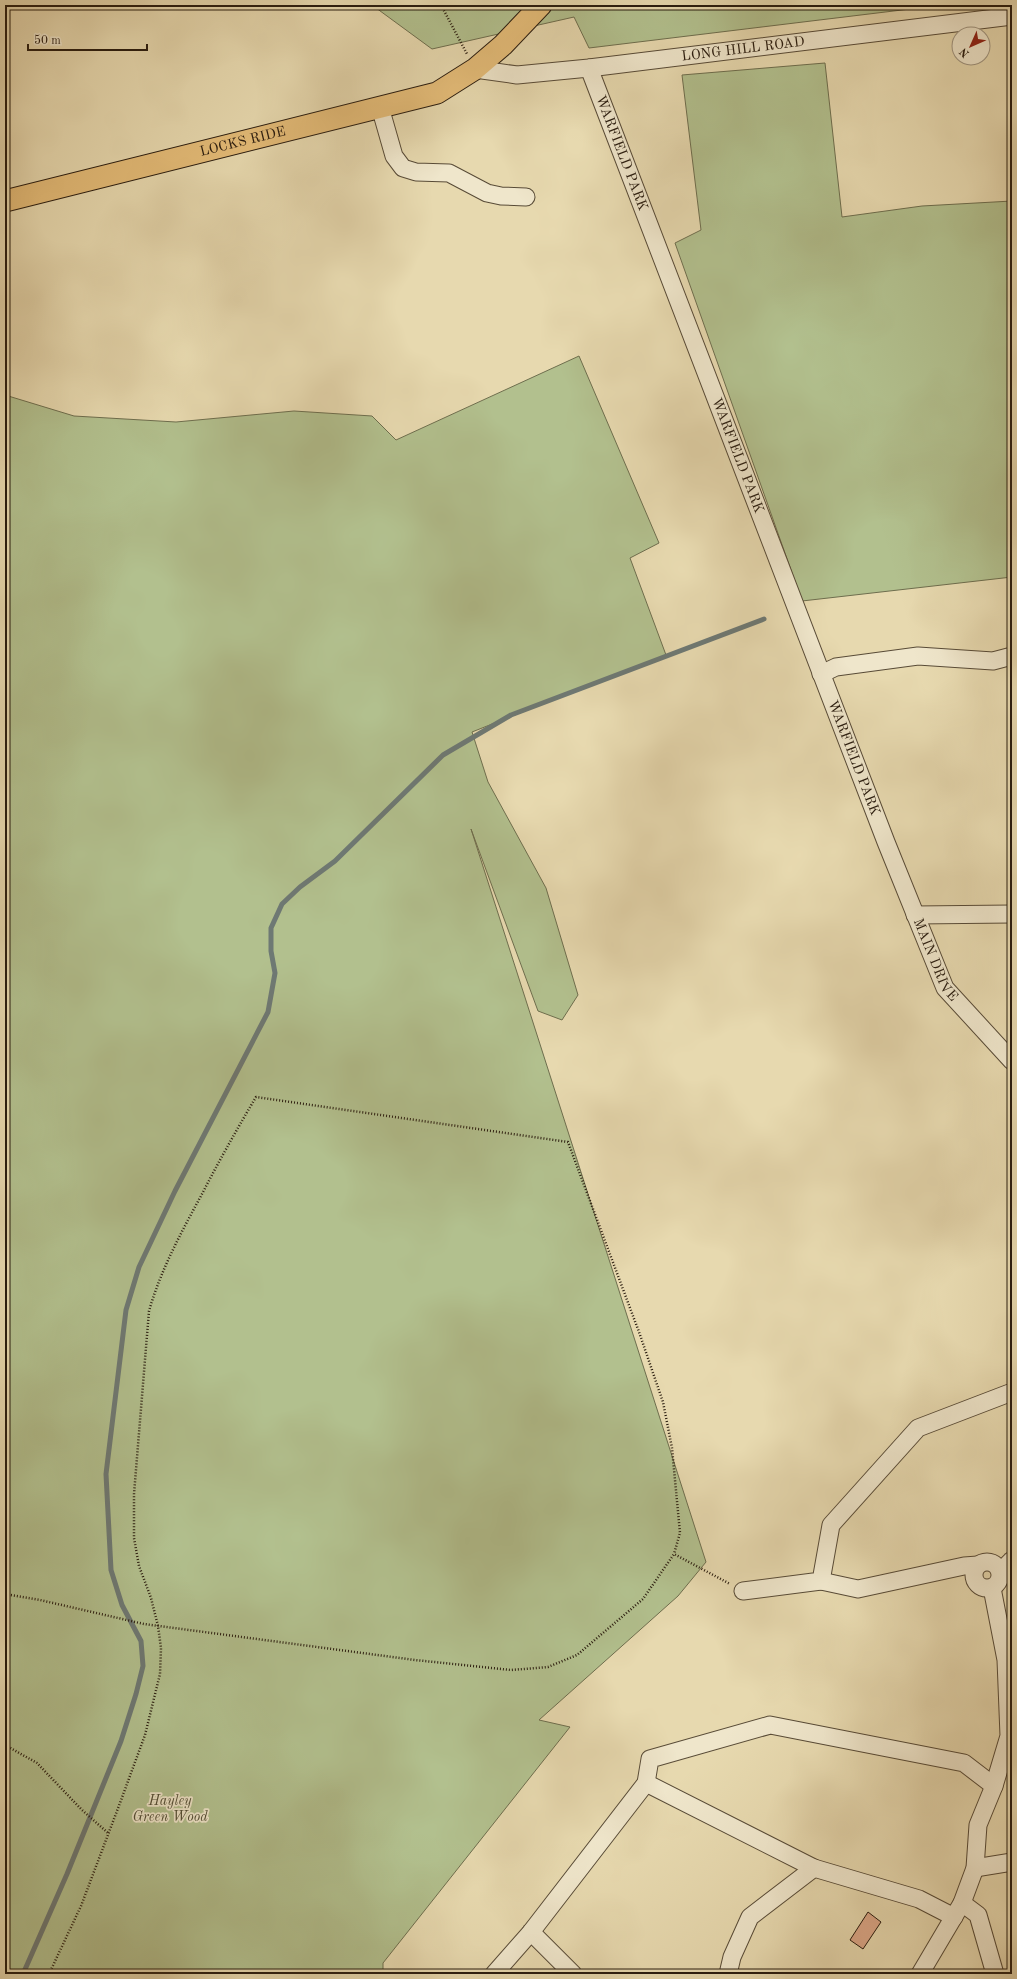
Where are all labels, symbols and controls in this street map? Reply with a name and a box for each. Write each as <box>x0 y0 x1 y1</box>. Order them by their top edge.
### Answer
scale bar <box>28 26 147 52</box>
north arrow <box>951 26 991 66</box>
text: 50 m <box>34 34 61 47</box>
street label: LONG HILL ROAD <box>681 35 805 64</box>
text: N <box>958 45 972 59</box>
street label: WARFIELD PARK <box>593 93 650 213</box>
street label: LOCKS RIDE <box>198 124 287 159</box>
street label: WARFIELD PARK <box>709 396 766 515</box>
street label: WARFIELD PARK <box>825 698 882 818</box>
street label: MAIN DRIVE <box>911 916 961 1004</box>
park label: Hayley Green Wood <box>132 1794 208 1824</box>

